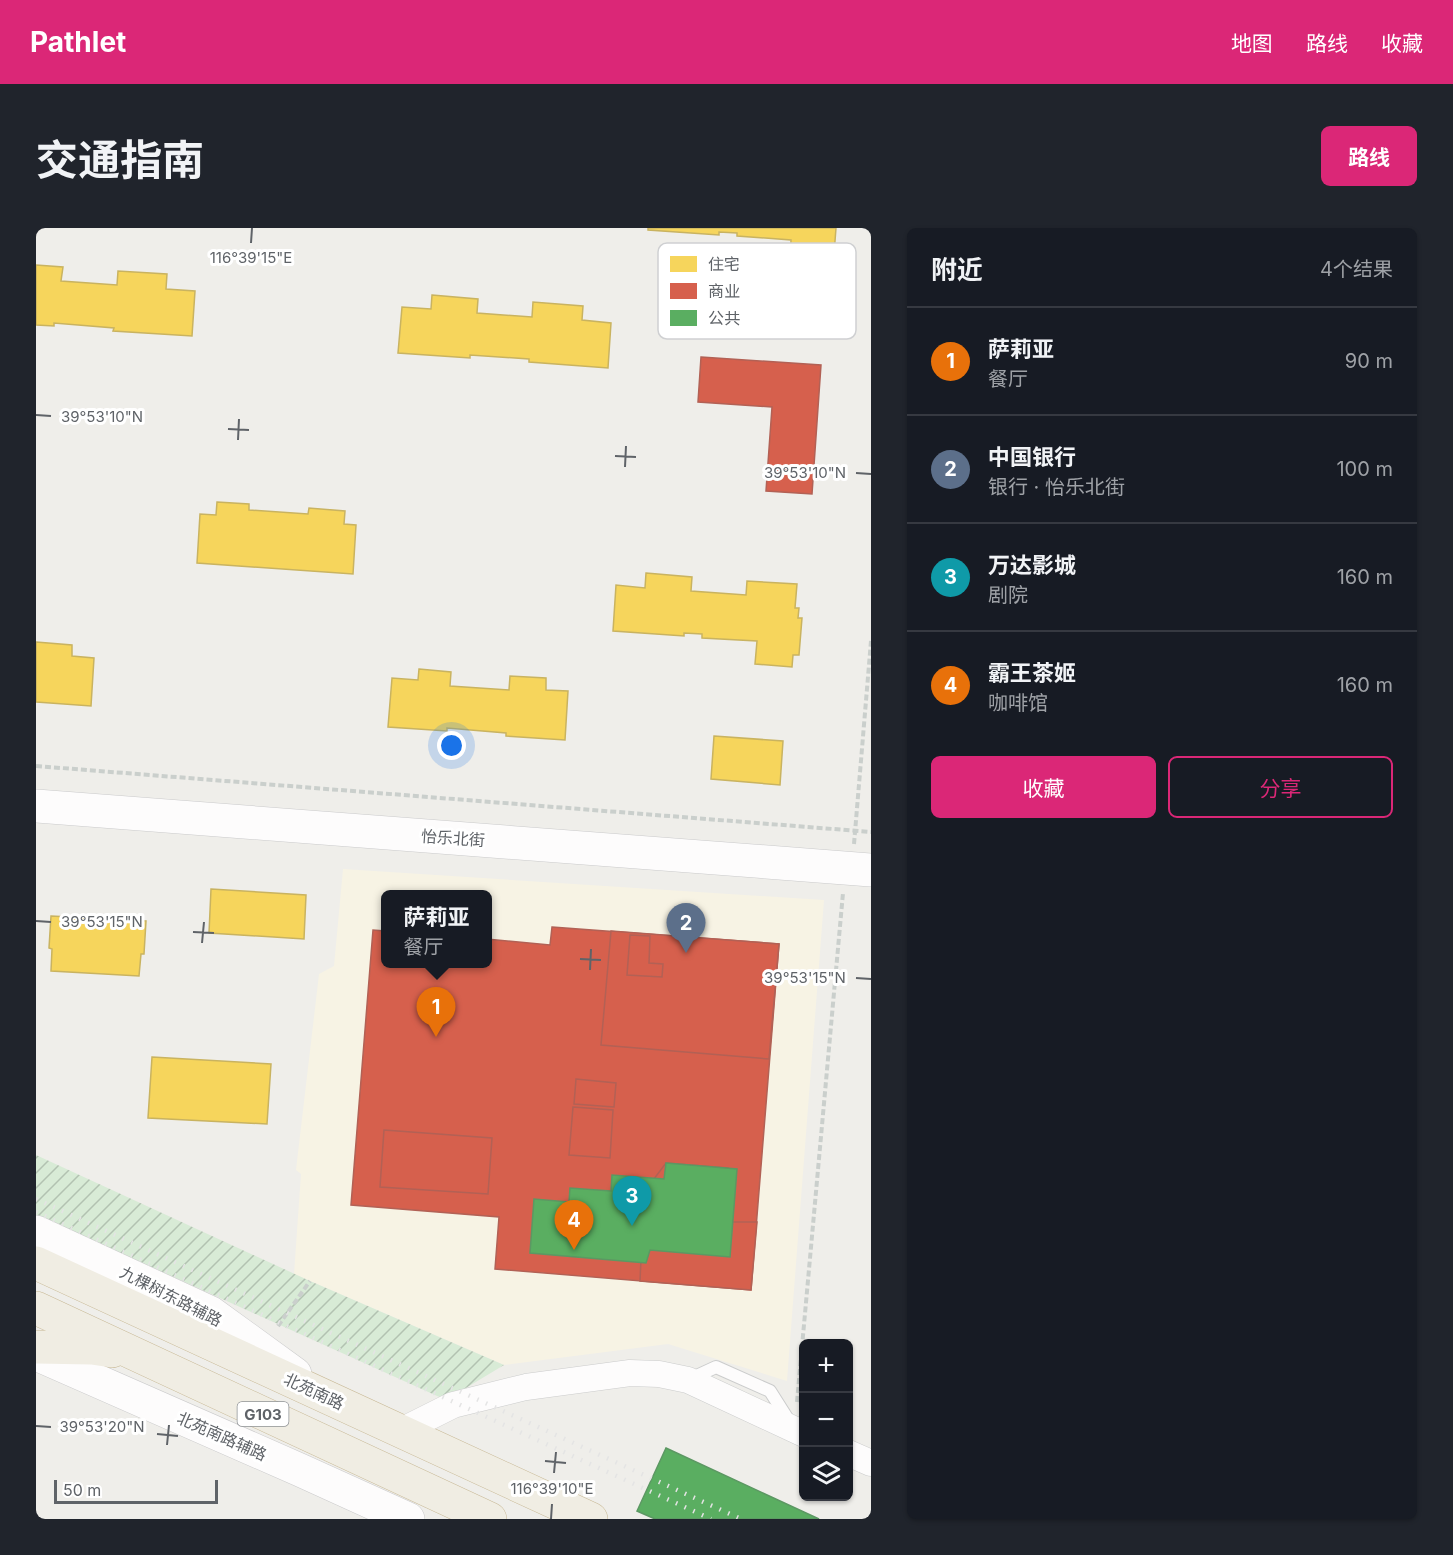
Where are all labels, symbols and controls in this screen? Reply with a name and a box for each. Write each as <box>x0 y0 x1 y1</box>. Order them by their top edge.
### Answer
text: Pathlet <box>30 25 126 59</box>
text: 地图 <box>1231 31 1273 56</box>
text: 路线 <box>1306 31 1348 56</box>
text: 收藏 <box>1381 31 1423 56</box>
button: 路线 <box>1321 126 1417 186</box>
text: 交通指南 <box>36 134 204 185</box>
legend <box>658 243 856 339</box>
text: 116°39'15"E <box>210 248 292 267</box>
text: 住宅 <box>708 254 740 274</box>
text: 附近 <box>931 254 983 285</box>
text: 4个结果 <box>1320 257 1393 281</box>
text: 商业 <box>708 281 740 301</box>
text: 公共 <box>708 308 740 328</box>
text: 萨莉亚 <box>988 336 1054 362</box>
text: 1 <box>946 349 955 373</box>
text: 90 m <box>1345 349 1393 373</box>
text: 餐厅 <box>988 367 1028 391</box>
text: 39°53'10"N <box>61 407 143 426</box>
text: 中国银行 <box>988 444 1076 470</box>
text: 2 <box>944 457 957 481</box>
text: 100 m <box>1336 457 1393 481</box>
text: 39°53'10"N <box>764 463 846 482</box>
text: 银行 · 怡乐北街 <box>988 475 1125 499</box>
text: 万达影城 <box>988 552 1076 578</box>
text: 3 <box>944 565 957 589</box>
text: 160 m <box>1337 565 1393 589</box>
text: 剧院 <box>988 583 1028 607</box>
text: 霸王茶姬 <box>988 660 1076 686</box>
text: 4 <box>944 673 957 697</box>
text: 160 m <box>1337 673 1393 697</box>
text: 咖啡馆 <box>988 691 1048 715</box>
your location <box>437 731 466 760</box>
button: 收藏 <box>931 756 1156 818</box>
button: 分享 <box>1168 756 1393 818</box>
street label: 怡乐北街 <box>420 826 486 850</box>
popup <box>381 890 492 968</box>
text: 萨莉亚 <box>403 904 470 930</box>
pin: 2 <box>666 904 706 953</box>
text: 39°53'15"N <box>61 912 143 931</box>
text: 餐厅 <box>403 935 443 959</box>
text: 39°53'15"N <box>764 968 846 987</box>
pin: 1 <box>416 988 456 1037</box>
pin: 3 <box>612 1176 652 1226</box>
pin: 4 <box>554 1200 594 1250</box>
street label: 九棵树东路辅路 <box>117 1262 225 1330</box>
map controls <box>799 1339 853 1501</box>
button: + <box>799 1339 853 1393</box>
street label: 北苑南路 <box>281 1368 347 1414</box>
button: − <box>799 1393 853 1447</box>
road number: G103 <box>238 1402 288 1426</box>
street label: 北苑南路辅路 <box>174 1407 270 1465</box>
text: 39°53'20"N <box>59 1417 145 1436</box>
button: layers <box>799 1447 853 1501</box>
scale bar <box>54 1477 218 1504</box>
text: 116°39'10"E <box>511 1479 593 1498</box>
text: 50 m <box>63 1480 101 1500</box>

